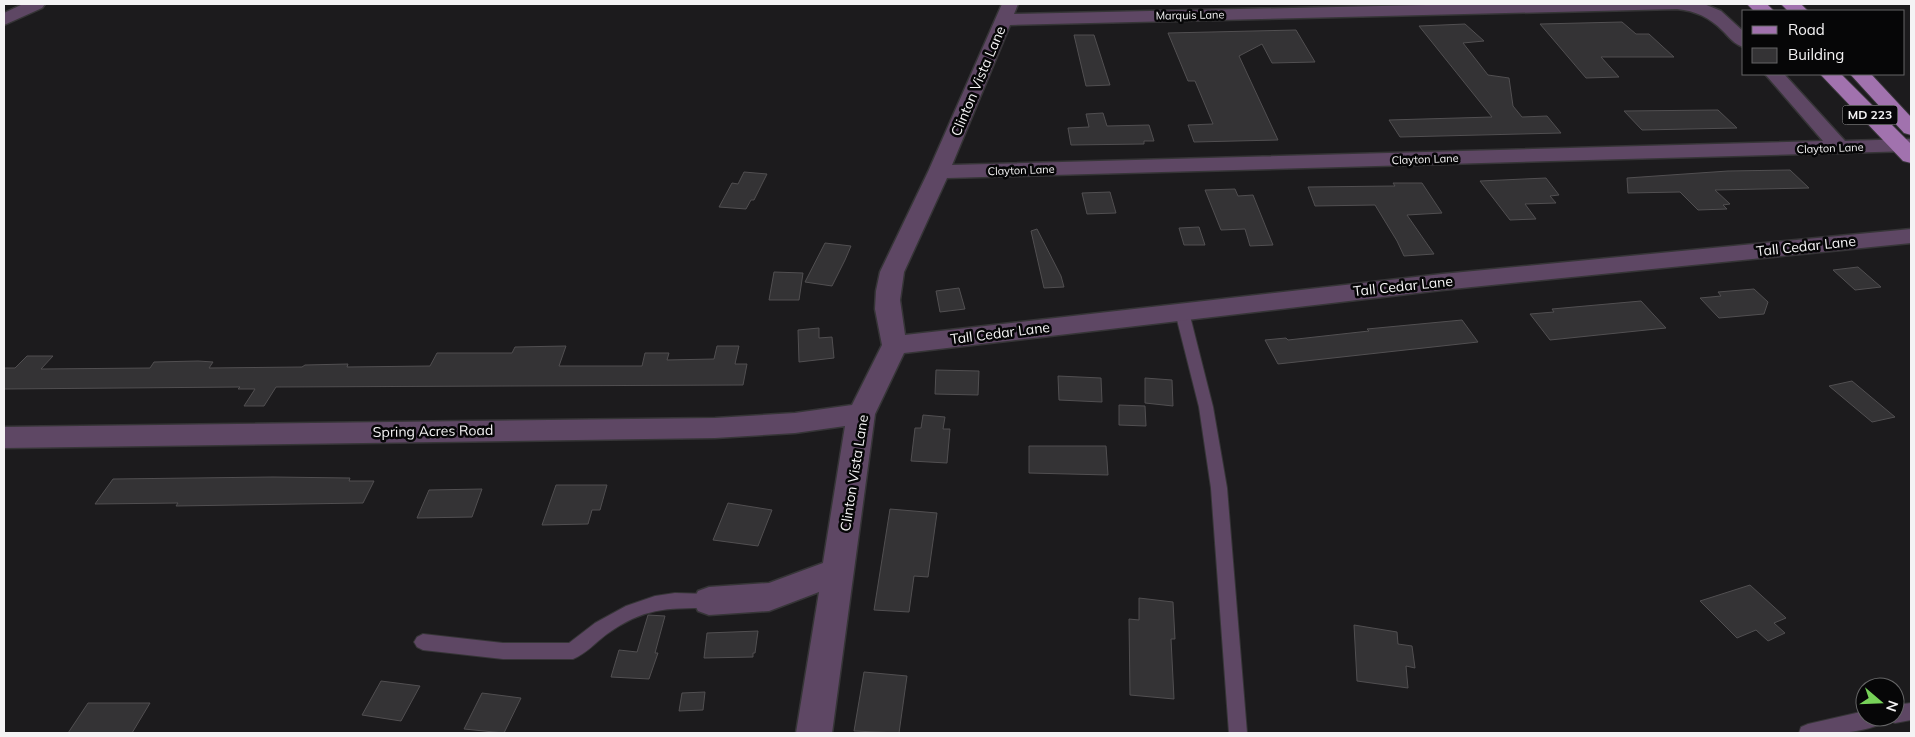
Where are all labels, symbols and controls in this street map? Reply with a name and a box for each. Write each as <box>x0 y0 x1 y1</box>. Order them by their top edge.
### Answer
street label: Marquis Lane <box>1155 7 1225 23</box>
legend <box>1742 10 1905 75</box>
text: Road <box>1788 20 1825 39</box>
street label: Clinton Vista Lane <box>947 23 1009 139</box>
text: Building <box>1788 45 1844 64</box>
road number: MD 223 <box>1842 106 1898 124</box>
street label: Clayton Lane <box>1796 140 1864 156</box>
street label: Clayton Lane <box>1391 151 1459 167</box>
street label: Clayton Lane <box>987 162 1055 178</box>
street label: Tall Cedar Lane <box>1755 232 1857 260</box>
street label: Tall Cedar Lane <box>1352 272 1454 300</box>
street label: Tall Cedar Lane <box>949 318 1051 348</box>
street label: Clinton Vista Lane <box>836 413 872 533</box>
street label: Spring Acres Road <box>373 421 493 441</box>
north arrow <box>1855 677 1905 727</box>
text: N <box>1882 698 1903 714</box>

